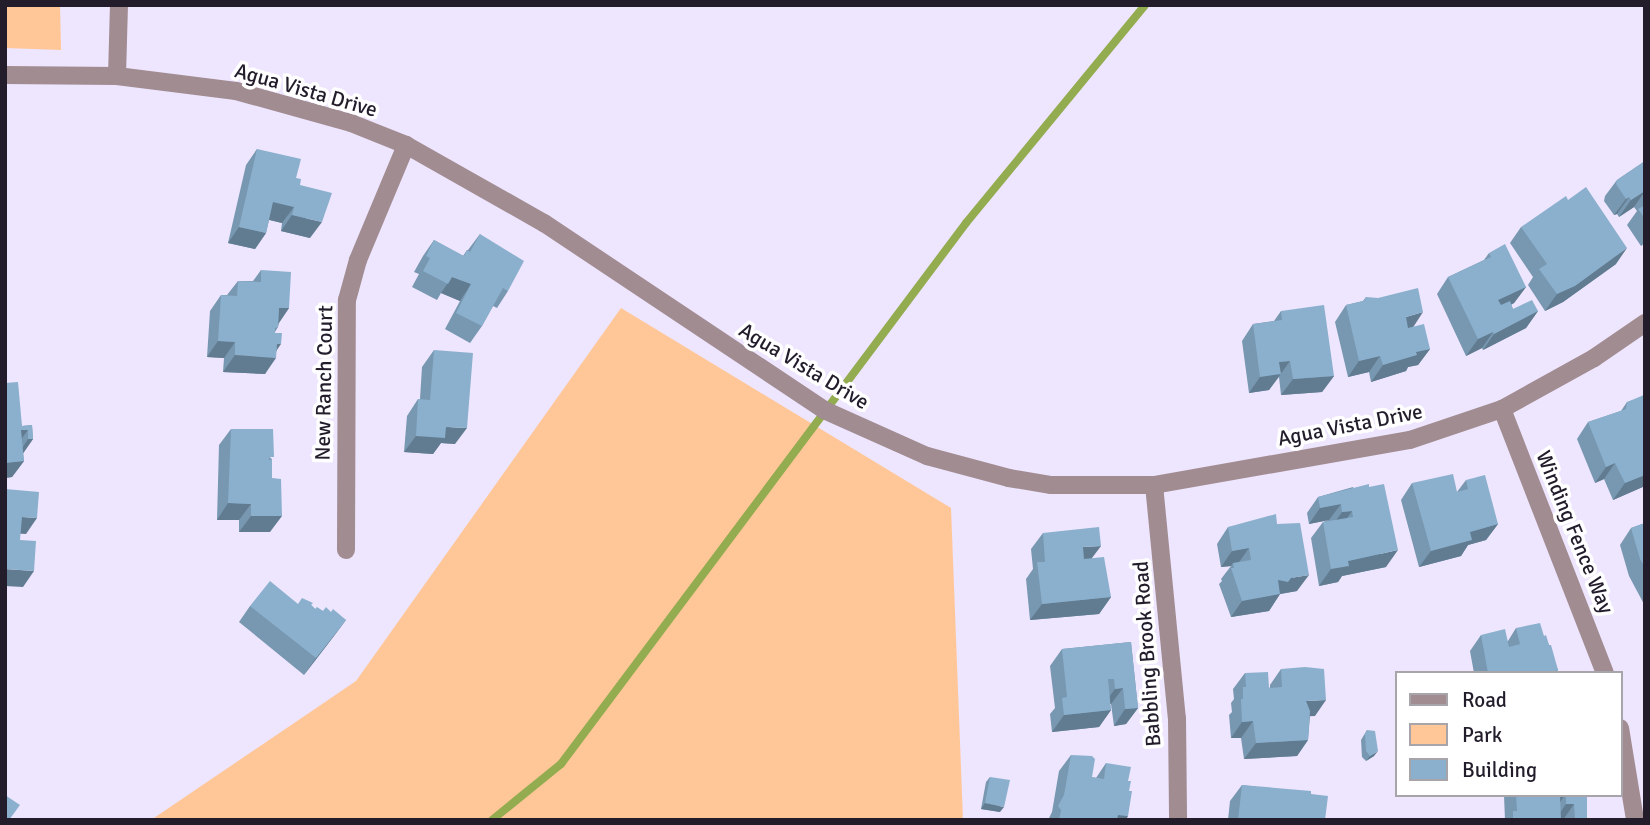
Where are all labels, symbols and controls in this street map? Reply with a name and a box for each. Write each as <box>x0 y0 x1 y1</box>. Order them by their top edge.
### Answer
street label: Agua Vista Drive <box>232 58 380 122</box>
street label: New Ranch Court <box>310 305 338 461</box>
street label: Agua Vista Drive <box>734 317 874 415</box>
street label: Agua Vista Drive <box>1275 399 1425 451</box>
street label: Winding Fence Way <box>1531 447 1619 617</box>
street label: Babbling Brook Road <box>1128 560 1166 748</box>
legend <box>1394 671 1622 797</box>
text: Road <box>1462 687 1507 713</box>
text: Park <box>1462 722 1502 748</box>
text: Building <box>1462 757 1537 783</box>

